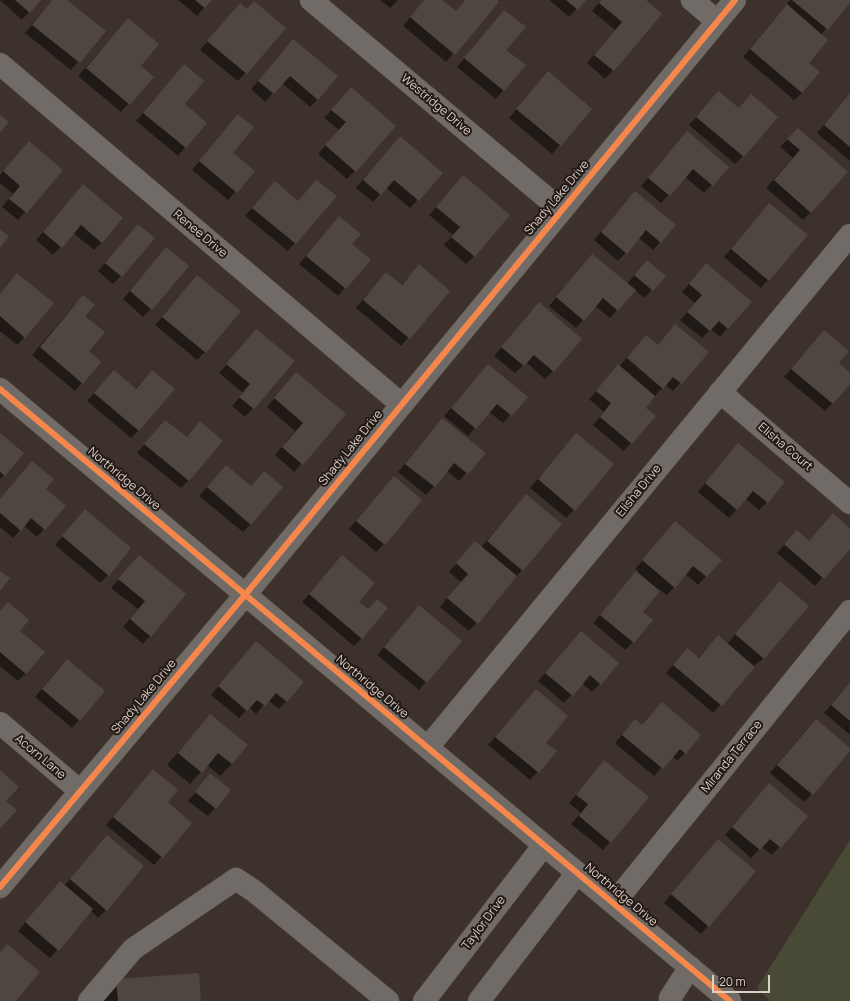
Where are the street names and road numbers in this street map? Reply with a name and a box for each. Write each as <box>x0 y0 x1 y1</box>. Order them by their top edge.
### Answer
street label: Westridge Drive <box>398 71 474 139</box>
street label: Shady Lake Drive <box>522 158 592 238</box>
street label: Renee Drive <box>170 207 230 261</box>
street label: Shady Lake Drive <box>316 407 386 489</box>
street label: Elisha Court <box>755 420 815 474</box>
street label: Northridge Drive <box>85 444 163 514</box>
street label: Elisha Drive <box>614 462 664 520</box>
street label: Northridge Drive <box>333 652 411 722</box>
street label: Shady Lake Drive <box>109 657 179 737</box>
street label: Miranda Terrace <box>699 718 765 796</box>
street label: Acorn Lane <box>12 732 68 782</box>
street label: Northridge Drive <box>582 860 660 930</box>
street label: Taylor Drive <box>459 893 509 953</box>

